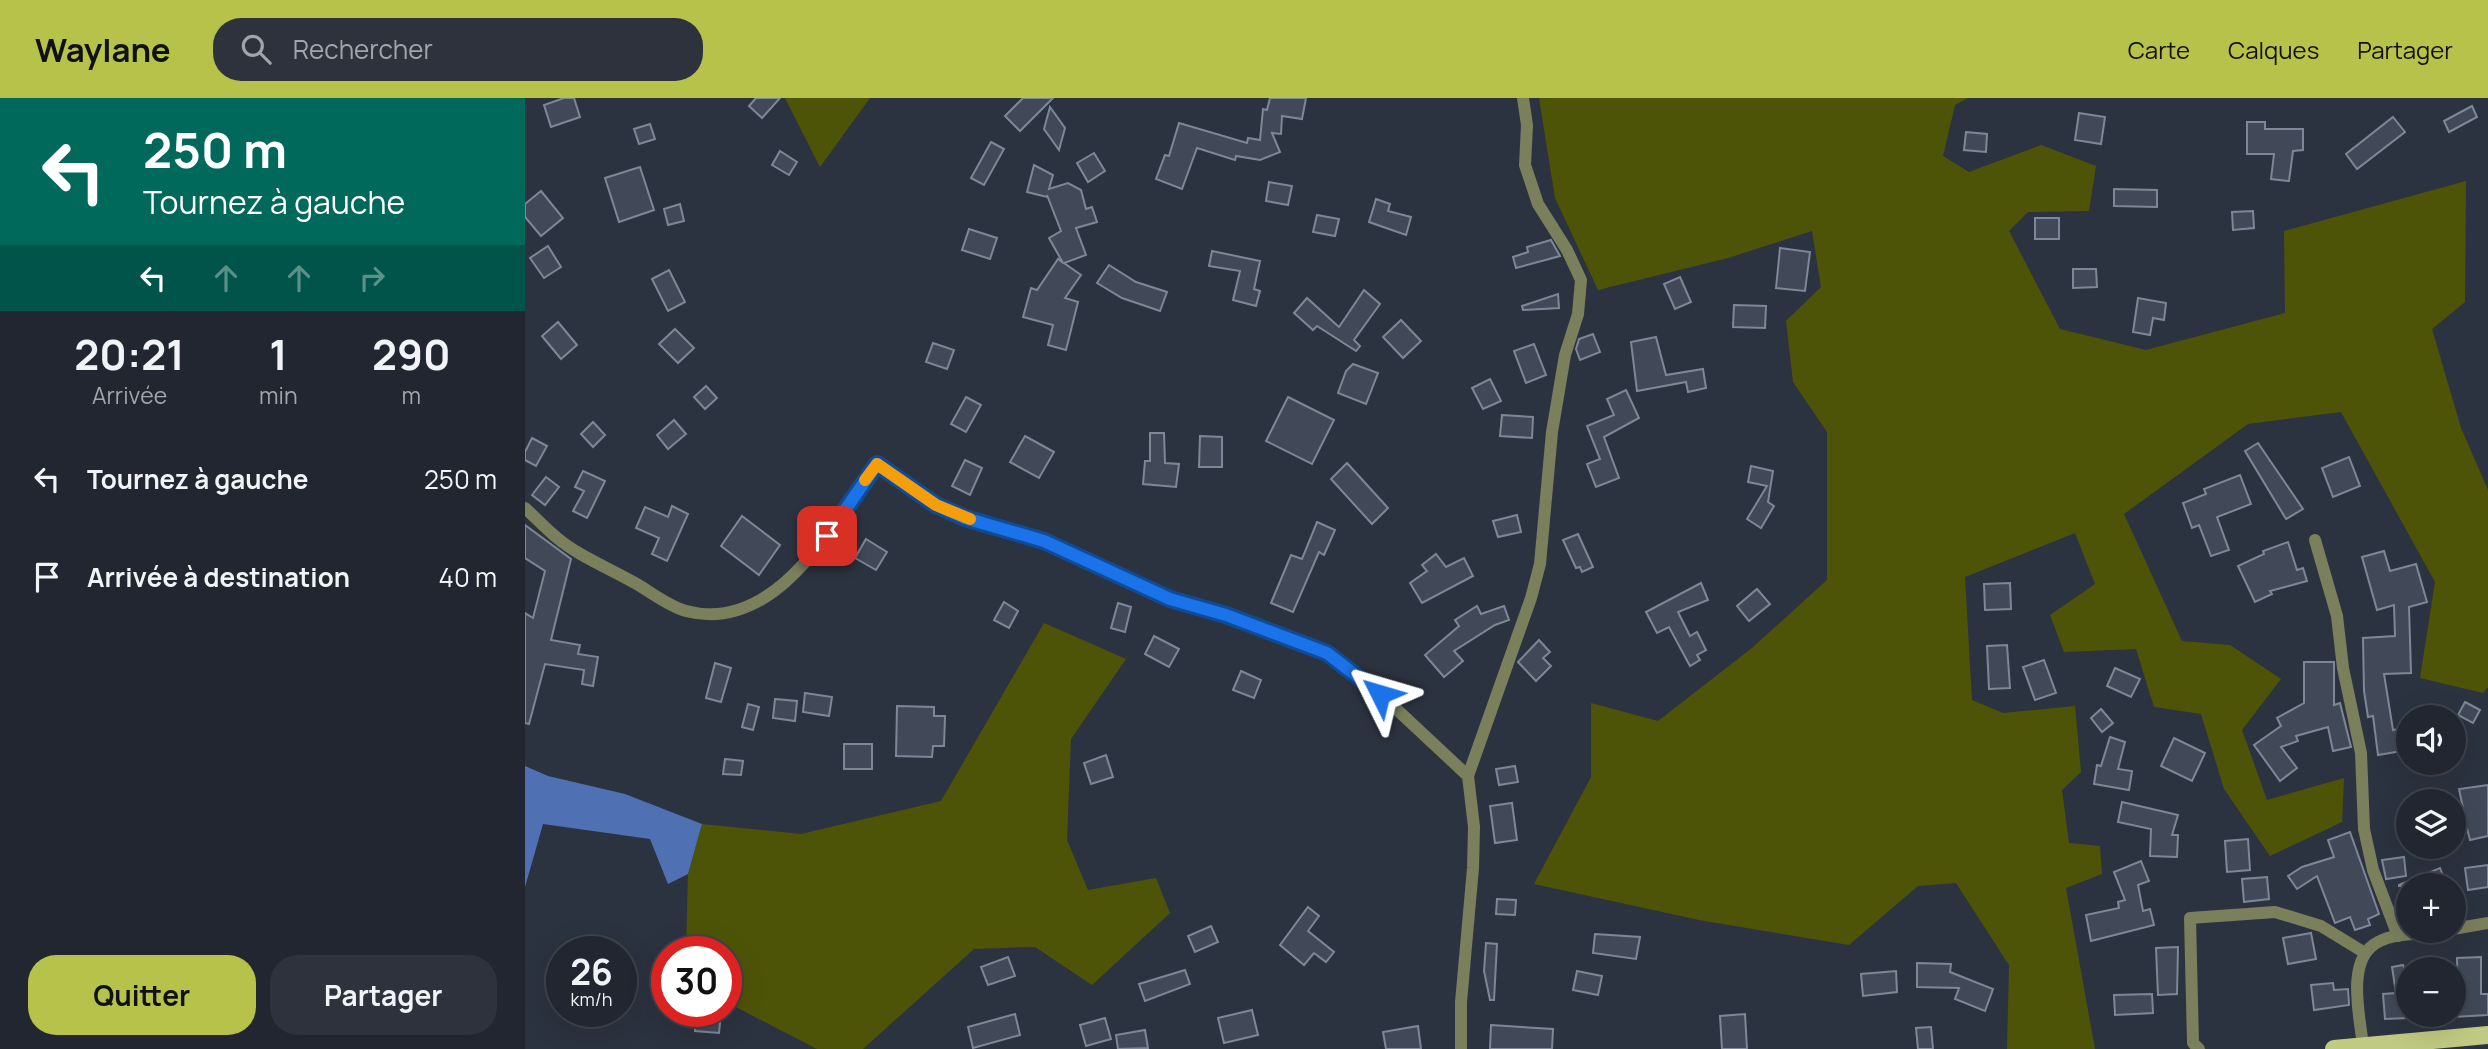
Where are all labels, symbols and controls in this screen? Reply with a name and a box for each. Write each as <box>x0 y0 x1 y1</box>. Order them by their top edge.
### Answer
search box <box>213 18 703 81</box>
text: Waylane <box>35 27 171 72</box>
icon: search <box>237 30 275 68</box>
text: Rechercher <box>293 31 433 67</box>
text: Carte <box>2128 33 2190 66</box>
text: Calques <box>2228 33 2319 66</box>
text: Partager <box>2357 33 2453 66</box>
text: 250 m <box>143 116 287 183</box>
icon: left <box>28 126 119 217</box>
text: Tournez à gauche <box>143 180 405 224</box>
icon: left <box>134 259 172 297</box>
icon: ahead <box>207 259 245 297</box>
icon: ahead <box>280 259 318 297</box>
icon: right <box>353 259 391 297</box>
text: 20:21 <box>74 325 185 383</box>
text: 1 <box>269 325 288 383</box>
text: 290 <box>372 325 451 383</box>
text: Arrivée <box>92 379 167 411</box>
text: min <box>259 379 298 411</box>
text: m <box>402 379 421 411</box>
icon: left <box>28 460 66 498</box>
text: Tournez à gauche <box>87 461 308 497</box>
text: 250 m <box>424 461 497 497</box>
pin <box>797 506 857 566</box>
icon: arrive <box>808 517 846 555</box>
icon: arrive <box>28 558 66 596</box>
text: Arrivée à destination <box>87 559 350 595</box>
text: 40 m <box>439 559 497 595</box>
position arrow <box>1343 657 1417 731</box>
map controls <box>2396 705 2466 1027</box>
button: sound <box>2396 705 2466 775</box>
button: layers <box>2396 789 2466 859</box>
button: + <box>2396 873 2466 943</box>
speed limit sign: 30 <box>651 936 742 1027</box>
text: 26 <box>570 948 613 996</box>
button: Quitter <box>28 955 256 1035</box>
button: Partager <box>270 955 497 1035</box>
button: − <box>2396 957 2466 1027</box>
text: km/h <box>571 987 612 1011</box>

